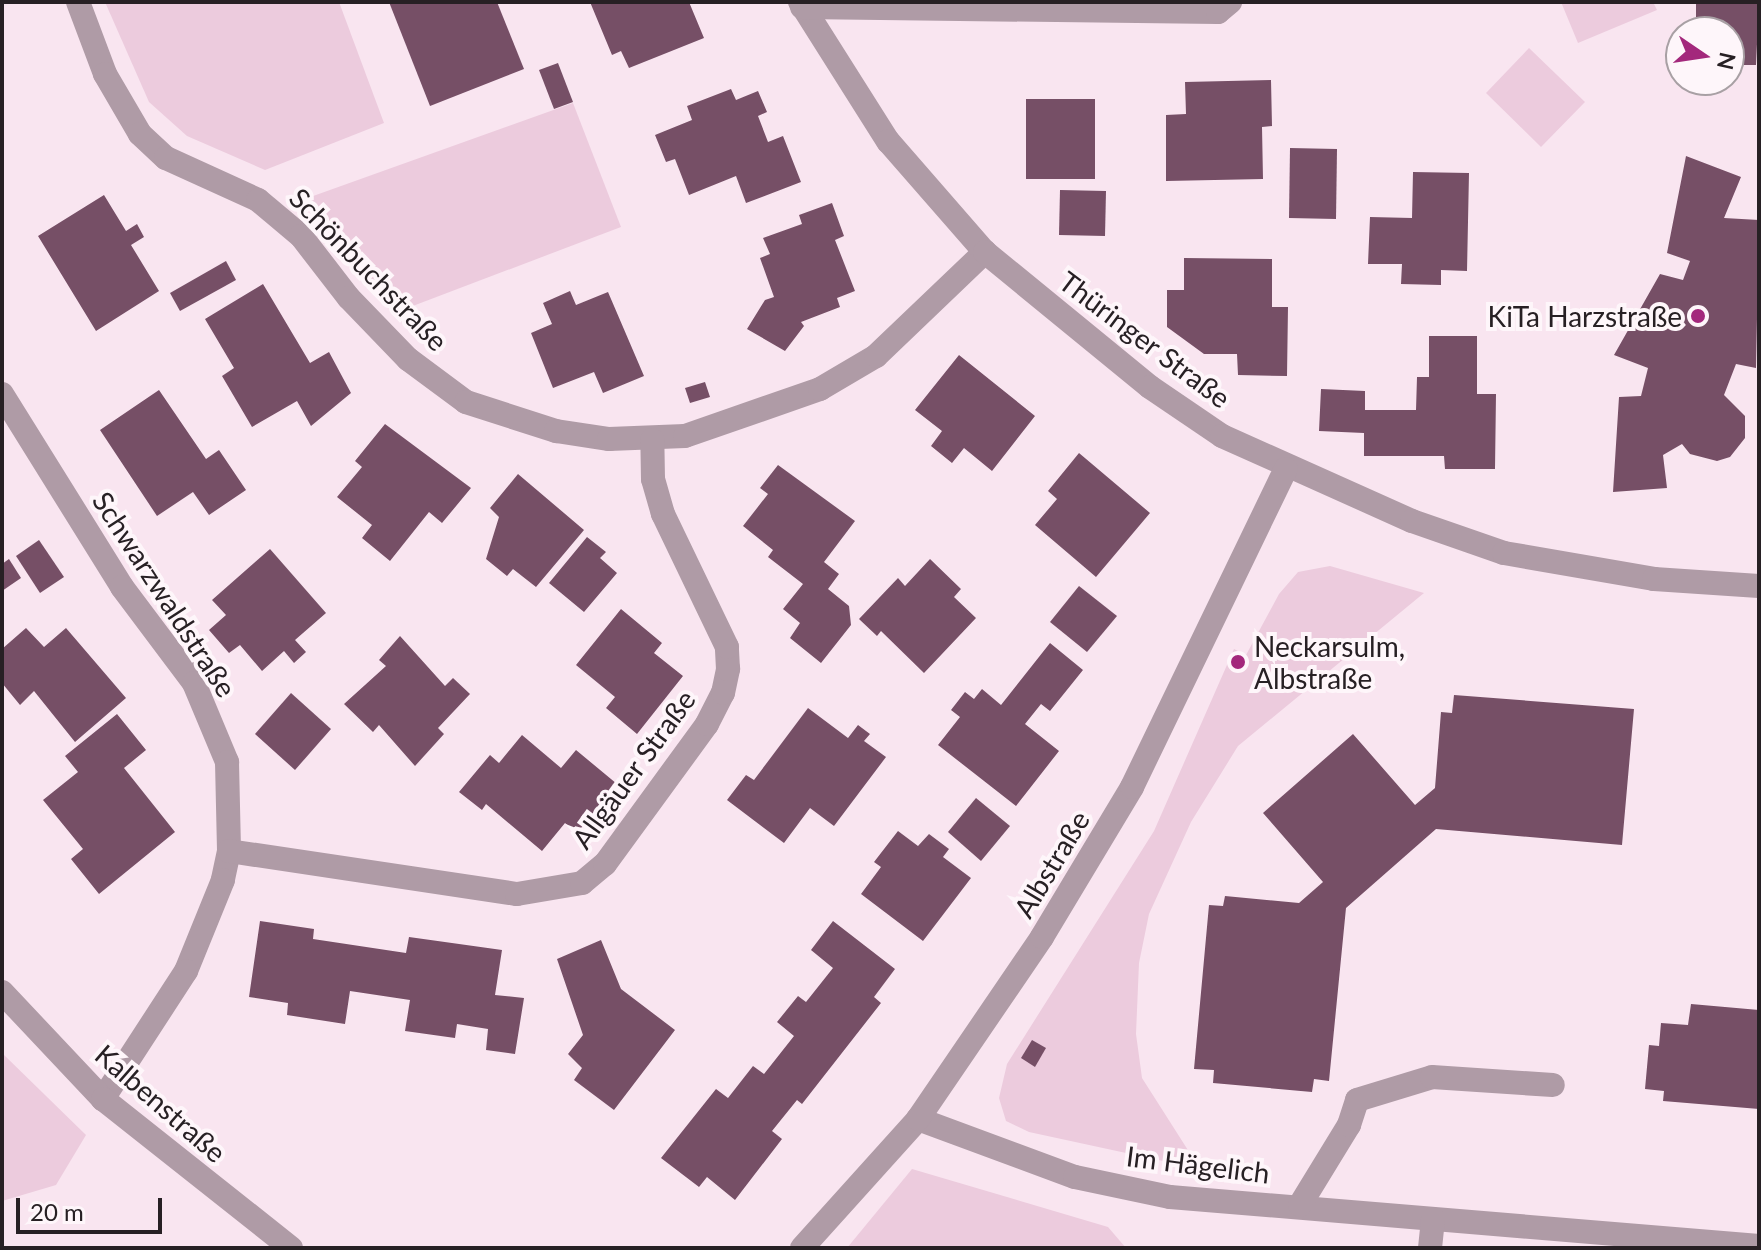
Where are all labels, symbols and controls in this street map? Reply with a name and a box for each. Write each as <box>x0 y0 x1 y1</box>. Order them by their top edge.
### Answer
north arrow <box>1665 16 1745 96</box>
text: N <box>1712 50 1742 72</box>
street label: Schönbuchstraße <box>283 181 455 357</box>
street label: Thüringer Straße <box>1053 264 1237 414</box>
place label: KiTa Harzstraße <box>1488 299 1682 333</box>
marker: KiTa Harzstraße <box>1689 307 1707 325</box>
street label: Schwarzwaldstraße <box>86 485 244 703</box>
place label: Neckarsulm, Albstraße <box>1254 629 1405 695</box>
marker: Neckarsulm, Albstraße <box>1229 653 1247 671</box>
street label: Allgäuer Straße <box>564 683 702 855</box>
street label: Albstraße <box>1006 805 1096 923</box>
street label: Kalbenstraße <box>89 1037 233 1169</box>
street label: Im Hägelich <box>1124 1139 1272 1189</box>
scale bar <box>20 1182 166 1232</box>
text: 20 m <box>30 1197 84 1226</box>

